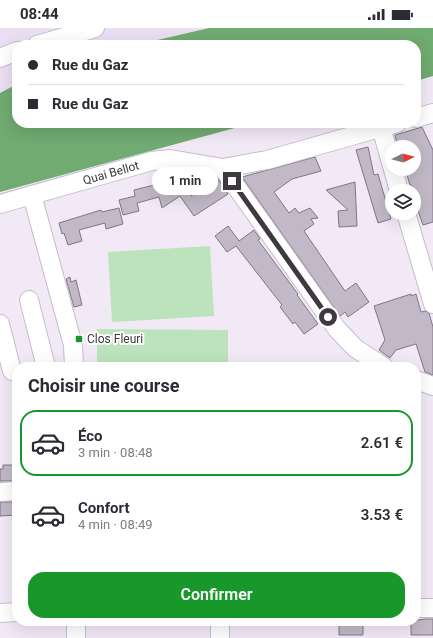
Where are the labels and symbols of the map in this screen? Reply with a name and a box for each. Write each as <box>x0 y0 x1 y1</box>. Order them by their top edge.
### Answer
north arrow <box>385 140 421 176</box>
street label: Quai Bellot <box>81 158 141 188</box>
callout: 1 min <box>152 167 218 195</box>
route end <box>223 172 241 190</box>
route start <box>319 308 337 326</box>
place label: Clos Fleuri <box>87 332 143 346</box>
marker: Clos Fleuri <box>74 334 84 344</box>

